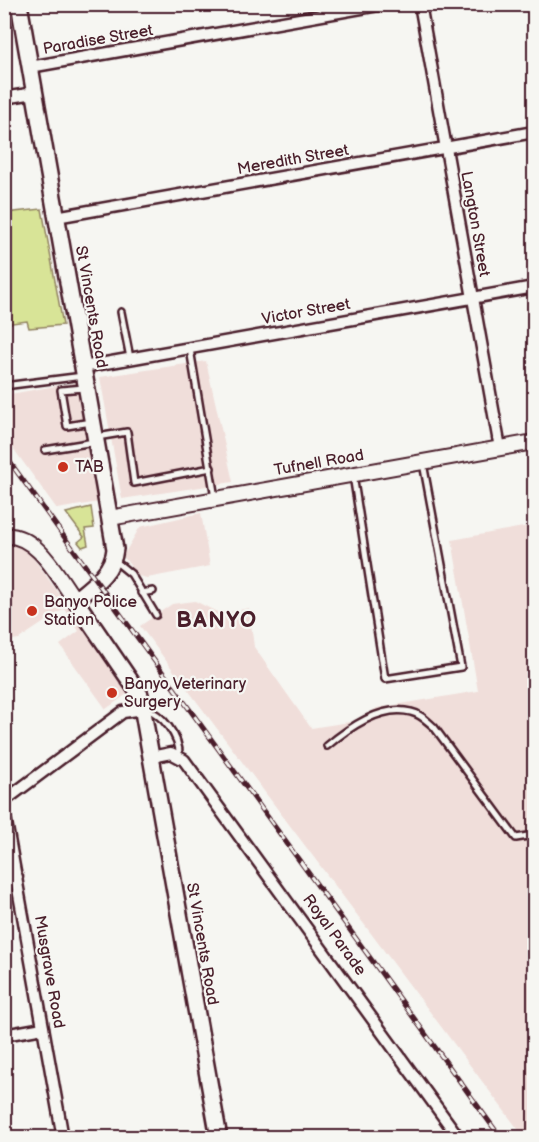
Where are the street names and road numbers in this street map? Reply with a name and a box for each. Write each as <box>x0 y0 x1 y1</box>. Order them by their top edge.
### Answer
street label: Paradise Street <box>42 21 155 59</box>
street label: Meredith Street <box>236 141 350 179</box>
street label: Langton Street <box>456 170 494 278</box>
street label: St Vincents Road <box>71 244 111 370</box>
street label: Victor Street <box>260 295 352 329</box>
street label: Tufnell Road <box>273 446 365 480</box>
street label: St Vincents Road <box>182 881 222 1007</box>
street label: Royal Parade <box>298 891 370 980</box>
street label: Musgrave Road <box>30 914 68 1030</box>

